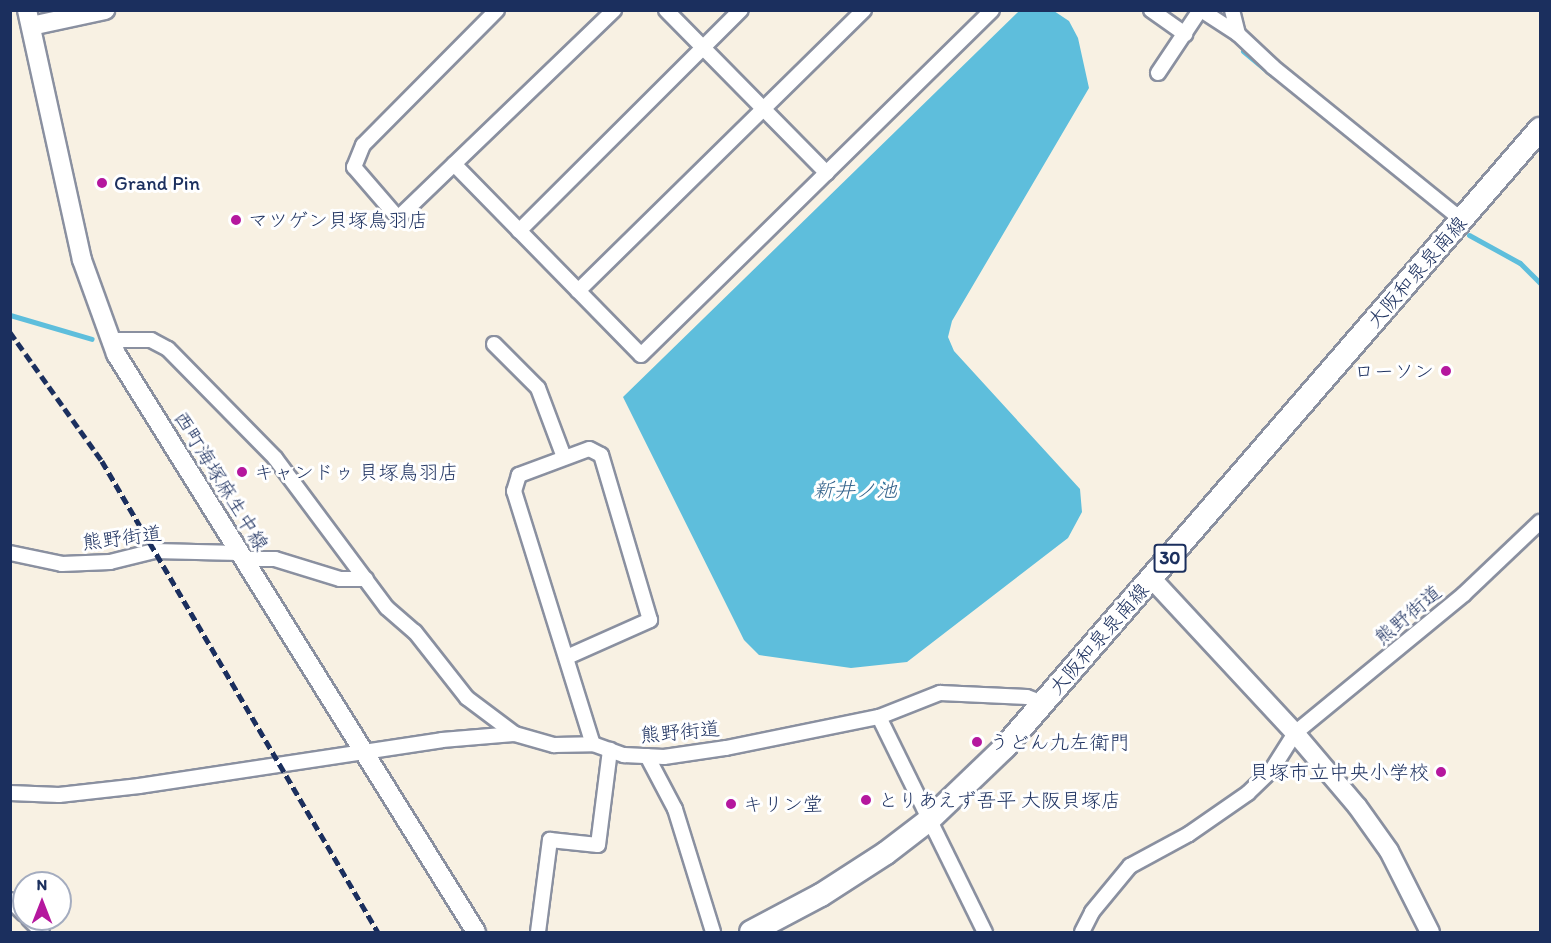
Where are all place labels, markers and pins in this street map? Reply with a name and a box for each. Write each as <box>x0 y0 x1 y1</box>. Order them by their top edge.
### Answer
place label: Grand Pin <box>114 171 200 195</box>
marker: Grand Pin <box>95 176 109 190</box>
place label: マツゲン貝塚鳥羽店 <box>248 208 428 232</box>
marker: マツゲン貝塚鳥羽店 <box>229 213 243 227</box>
place label: ローソン <box>1354 359 1434 383</box>
marker: ローソン <box>1439 364 1453 378</box>
place label: キャンドゥ 貝塚鳥羽店 <box>254 460 458 484</box>
marker: キャンドゥ 貝塚鳥羽店 <box>235 465 249 479</box>
place label: うどん九左衛門 <box>989 730 1129 754</box>
marker: うどん九左衛門 <box>970 735 984 749</box>
place label: 貝塚市立中央小学校 <box>1249 760 1429 784</box>
marker: 貝塚市立中央小学校 <box>1434 765 1448 779</box>
place label: とりあえず吾平 大阪貝塚店 <box>878 788 1122 812</box>
place label: キリン堂 <box>743 792 823 816</box>
marker: とりあえず吾平 大阪貝塚店 <box>859 793 873 807</box>
marker: キリン堂 <box>724 797 738 811</box>

